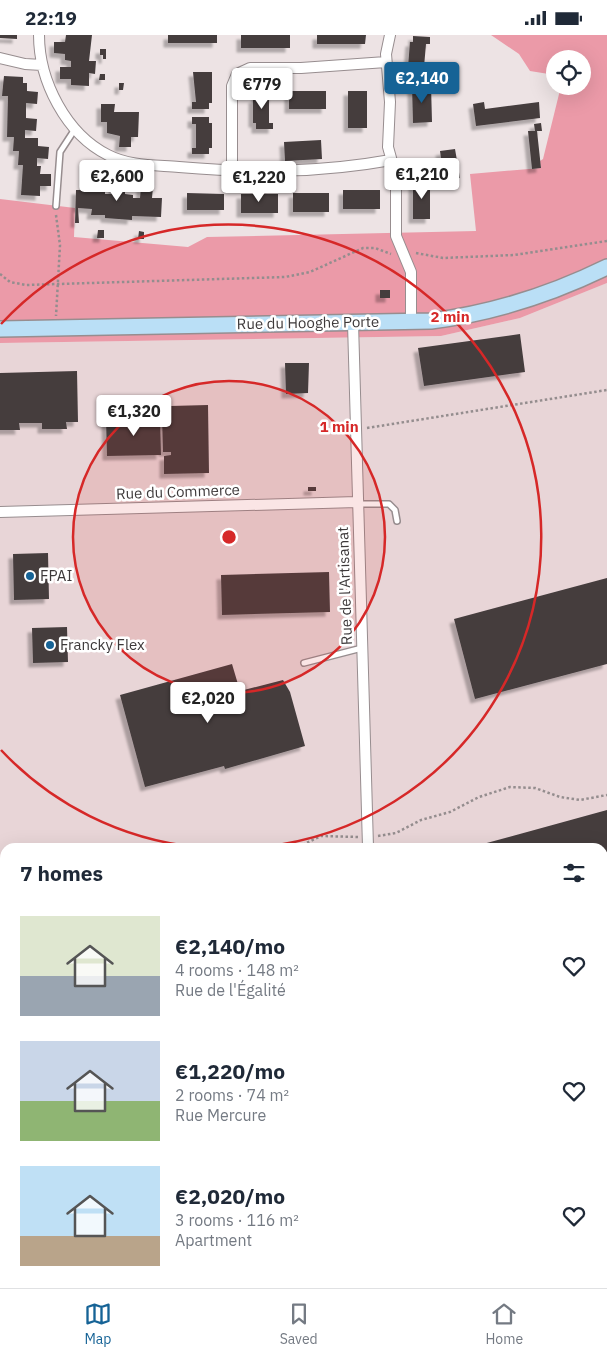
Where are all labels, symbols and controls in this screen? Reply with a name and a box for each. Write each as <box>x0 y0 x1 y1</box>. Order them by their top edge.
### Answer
text: 22:19 <box>25 6 77 30</box>
map controls <box>546 50 591 95</box>
button: locate <box>546 50 591 95</box>
pin: €2,140 <box>381 62 463 104</box>
pin: €779 <box>232 67 292 110</box>
text: €2,140 <box>395 68 449 88</box>
text: €779 <box>243 74 281 94</box>
pin: €1,210 <box>381 157 463 200</box>
pin: €2,600 <box>76 159 158 202</box>
pin: €1,220 <box>218 161 300 203</box>
text: €1,210 <box>395 164 449 184</box>
text: €2,600 <box>90 166 144 186</box>
text: €1,220 <box>232 167 286 187</box>
text: 2 min <box>430 307 470 326</box>
street label: Rue du Hooghe Porte <box>237 312 379 333</box>
pin: €1,320 <box>93 395 175 437</box>
text: €1,320 <box>107 401 161 421</box>
text: 1 min <box>319 417 359 436</box>
street label: Rue du Commerce <box>116 480 240 503</box>
street label: Rue de l'Artisanat <box>333 526 356 646</box>
centre of rings <box>220 528 238 546</box>
place label: FPAI <box>40 566 72 585</box>
marker: FPAI <box>24 570 36 582</box>
place label: Francky Flex <box>60 635 145 654</box>
marker: Francky Flex <box>44 639 56 651</box>
pin: €2,020 <box>167 681 249 724</box>
text: €2,020 <box>181 688 235 708</box>
text: 7 homes <box>20 859 103 887</box>
icon: filters <box>560 859 588 887</box>
text: €2,140/mo <box>175 932 285 960</box>
icon: home <box>60 936 120 996</box>
icon: heart <box>560 952 588 980</box>
text: 4 rooms · 148 m² <box>175 960 299 980</box>
text: Rue de l'Égalité <box>175 980 286 1000</box>
text: €1,220/mo <box>175 1057 285 1085</box>
icon: home <box>60 1061 120 1121</box>
icon: heart <box>560 1077 588 1105</box>
text: 2 rooms · 74 m² <box>175 1085 289 1105</box>
text: Rue Mercure <box>175 1105 266 1125</box>
text: €2,020/mo <box>175 1182 285 1210</box>
icon: home <box>60 1186 120 1246</box>
icon: heart <box>560 1202 588 1230</box>
text: 3 rooms · 116 m² <box>175 1210 299 1230</box>
text: Apartment <box>175 1230 252 1250</box>
tab: Map <box>84 1300 112 1348</box>
tab: Saved <box>280 1300 318 1348</box>
tab: Home <box>485 1300 523 1348</box>

